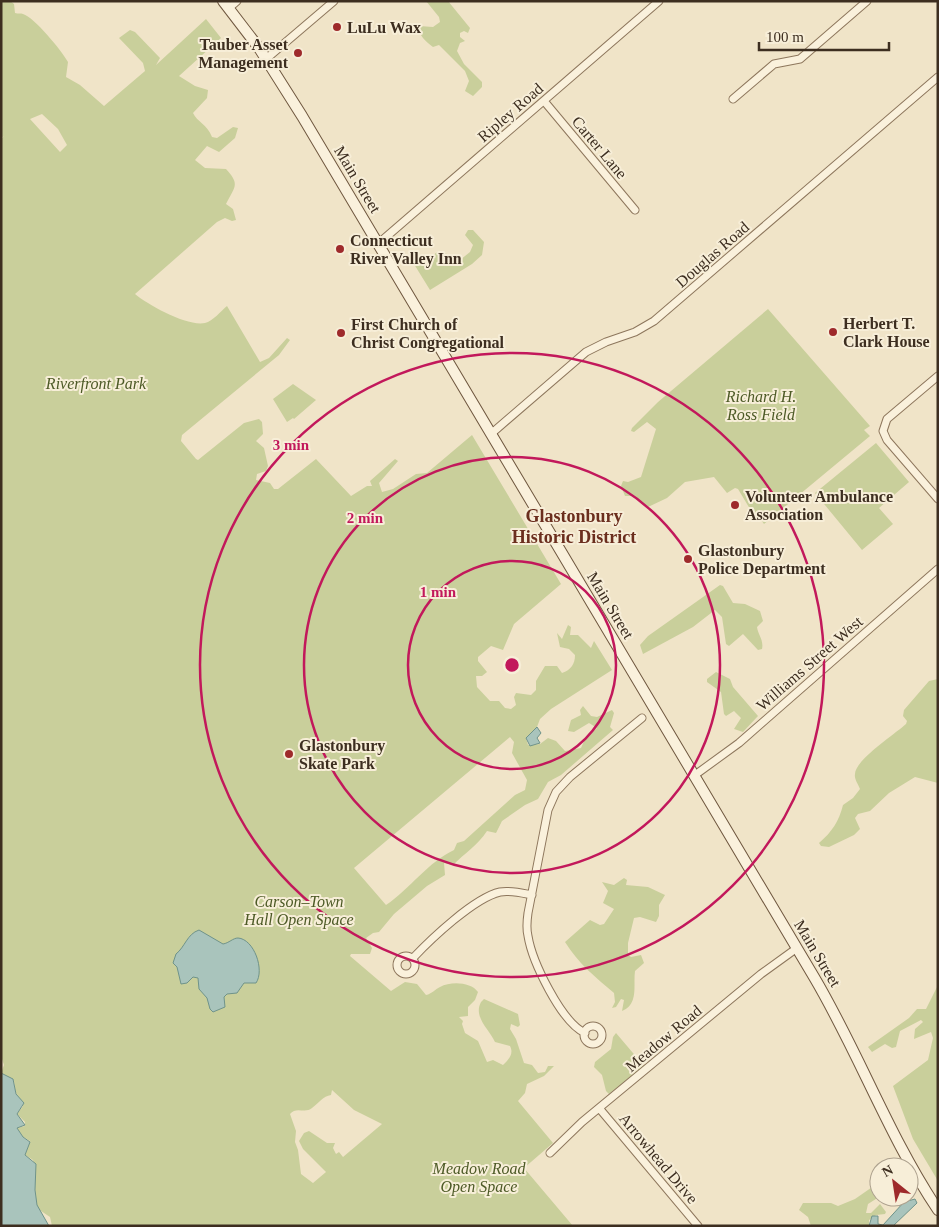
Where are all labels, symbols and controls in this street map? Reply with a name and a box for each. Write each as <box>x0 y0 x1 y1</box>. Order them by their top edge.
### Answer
place label: LuLu Wax <box>347 19 421 36</box>
scale bar <box>759 20 889 52</box>
marker: LuLu Wax <box>331 21 343 33</box>
text: 100 m <box>766 29 804 45</box>
place label: Tauber Asset Management <box>198 36 289 72</box>
marker: Tauber Asset Management <box>292 47 304 59</box>
street label: Ripley Road <box>474 80 547 146</box>
street label: Carter Lane <box>569 113 631 182</box>
street label: Main Street <box>331 143 384 216</box>
street label: Douglas Road <box>672 218 753 291</box>
place label: Connecticut River Valley Inn <box>350 232 462 268</box>
marker: Connecticut River Valley Inn <box>334 243 346 255</box>
place label: Herbert T. Clark House <box>843 315 930 350</box>
place label: First Church of Christ Congregational <box>351 316 505 352</box>
marker: Herbert T. Clark House <box>827 326 839 338</box>
marker: First Church of Christ Congregational <box>335 327 347 339</box>
park label: Riverfront Park <box>45 375 147 393</box>
park label: Richard H. Ross Field <box>725 388 796 423</box>
text: 3 min <box>273 437 310 453</box>
place label: Volunteer Ambulance Association <box>745 488 893 523</box>
marker: Volunteer Ambulance Association <box>729 499 741 511</box>
district label: Glastonbury Historic District <box>512 506 636 547</box>
text: 2 min <box>347 510 384 526</box>
place label: Glastonbury Police Department <box>698 542 826 578</box>
marker: Glastonbury Police Department <box>682 553 694 565</box>
street label: Main Street <box>584 569 637 642</box>
text: 1 min <box>420 584 457 600</box>
street label: Williams Street West <box>753 612 866 714</box>
centre of rings <box>503 656 521 674</box>
place label: Glastonbury Skate Park <box>299 737 385 772</box>
marker: Glastonbury Skate Park <box>283 748 295 760</box>
park label: Carson–Town Hall Open Space <box>243 893 354 929</box>
street label: Main Street <box>791 917 844 990</box>
street label: Meadow Road <box>622 1002 705 1075</box>
street label: Arrowhead Drive <box>616 1110 701 1207</box>
north arrow <box>869 1157 919 1207</box>
park label: Meadow Road Open Space <box>432 1160 526 1196</box>
text: N <box>880 1162 896 1180</box>

